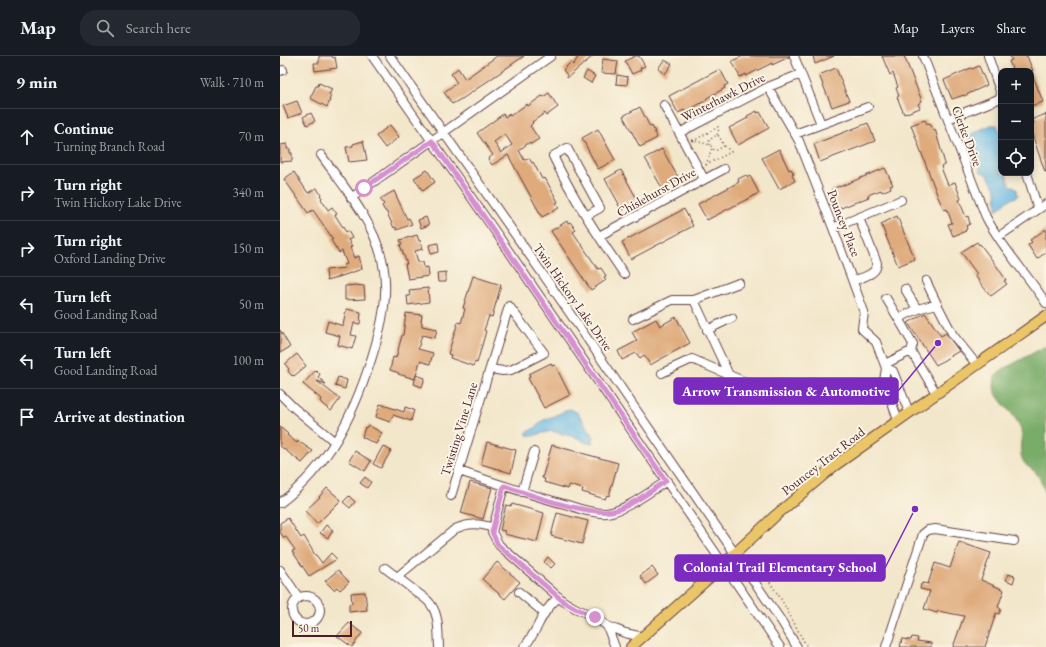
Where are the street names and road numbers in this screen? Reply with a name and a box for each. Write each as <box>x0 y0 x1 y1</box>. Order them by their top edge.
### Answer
street label: Winterhawk Drive <box>678 69 768 125</box>
street label: Clerke Drive <box>948 103 986 169</box>
street label: Chislehurst Drive <box>613 163 699 221</box>
street label: Pouncey Place <box>823 187 865 259</box>
street label: Twin Hickory Lake Drive <box>529 240 617 354</box>
street label: Twisting Vine Lane <box>437 380 481 478</box>
street label: Pouncey Tract Road <box>778 423 868 499</box>

